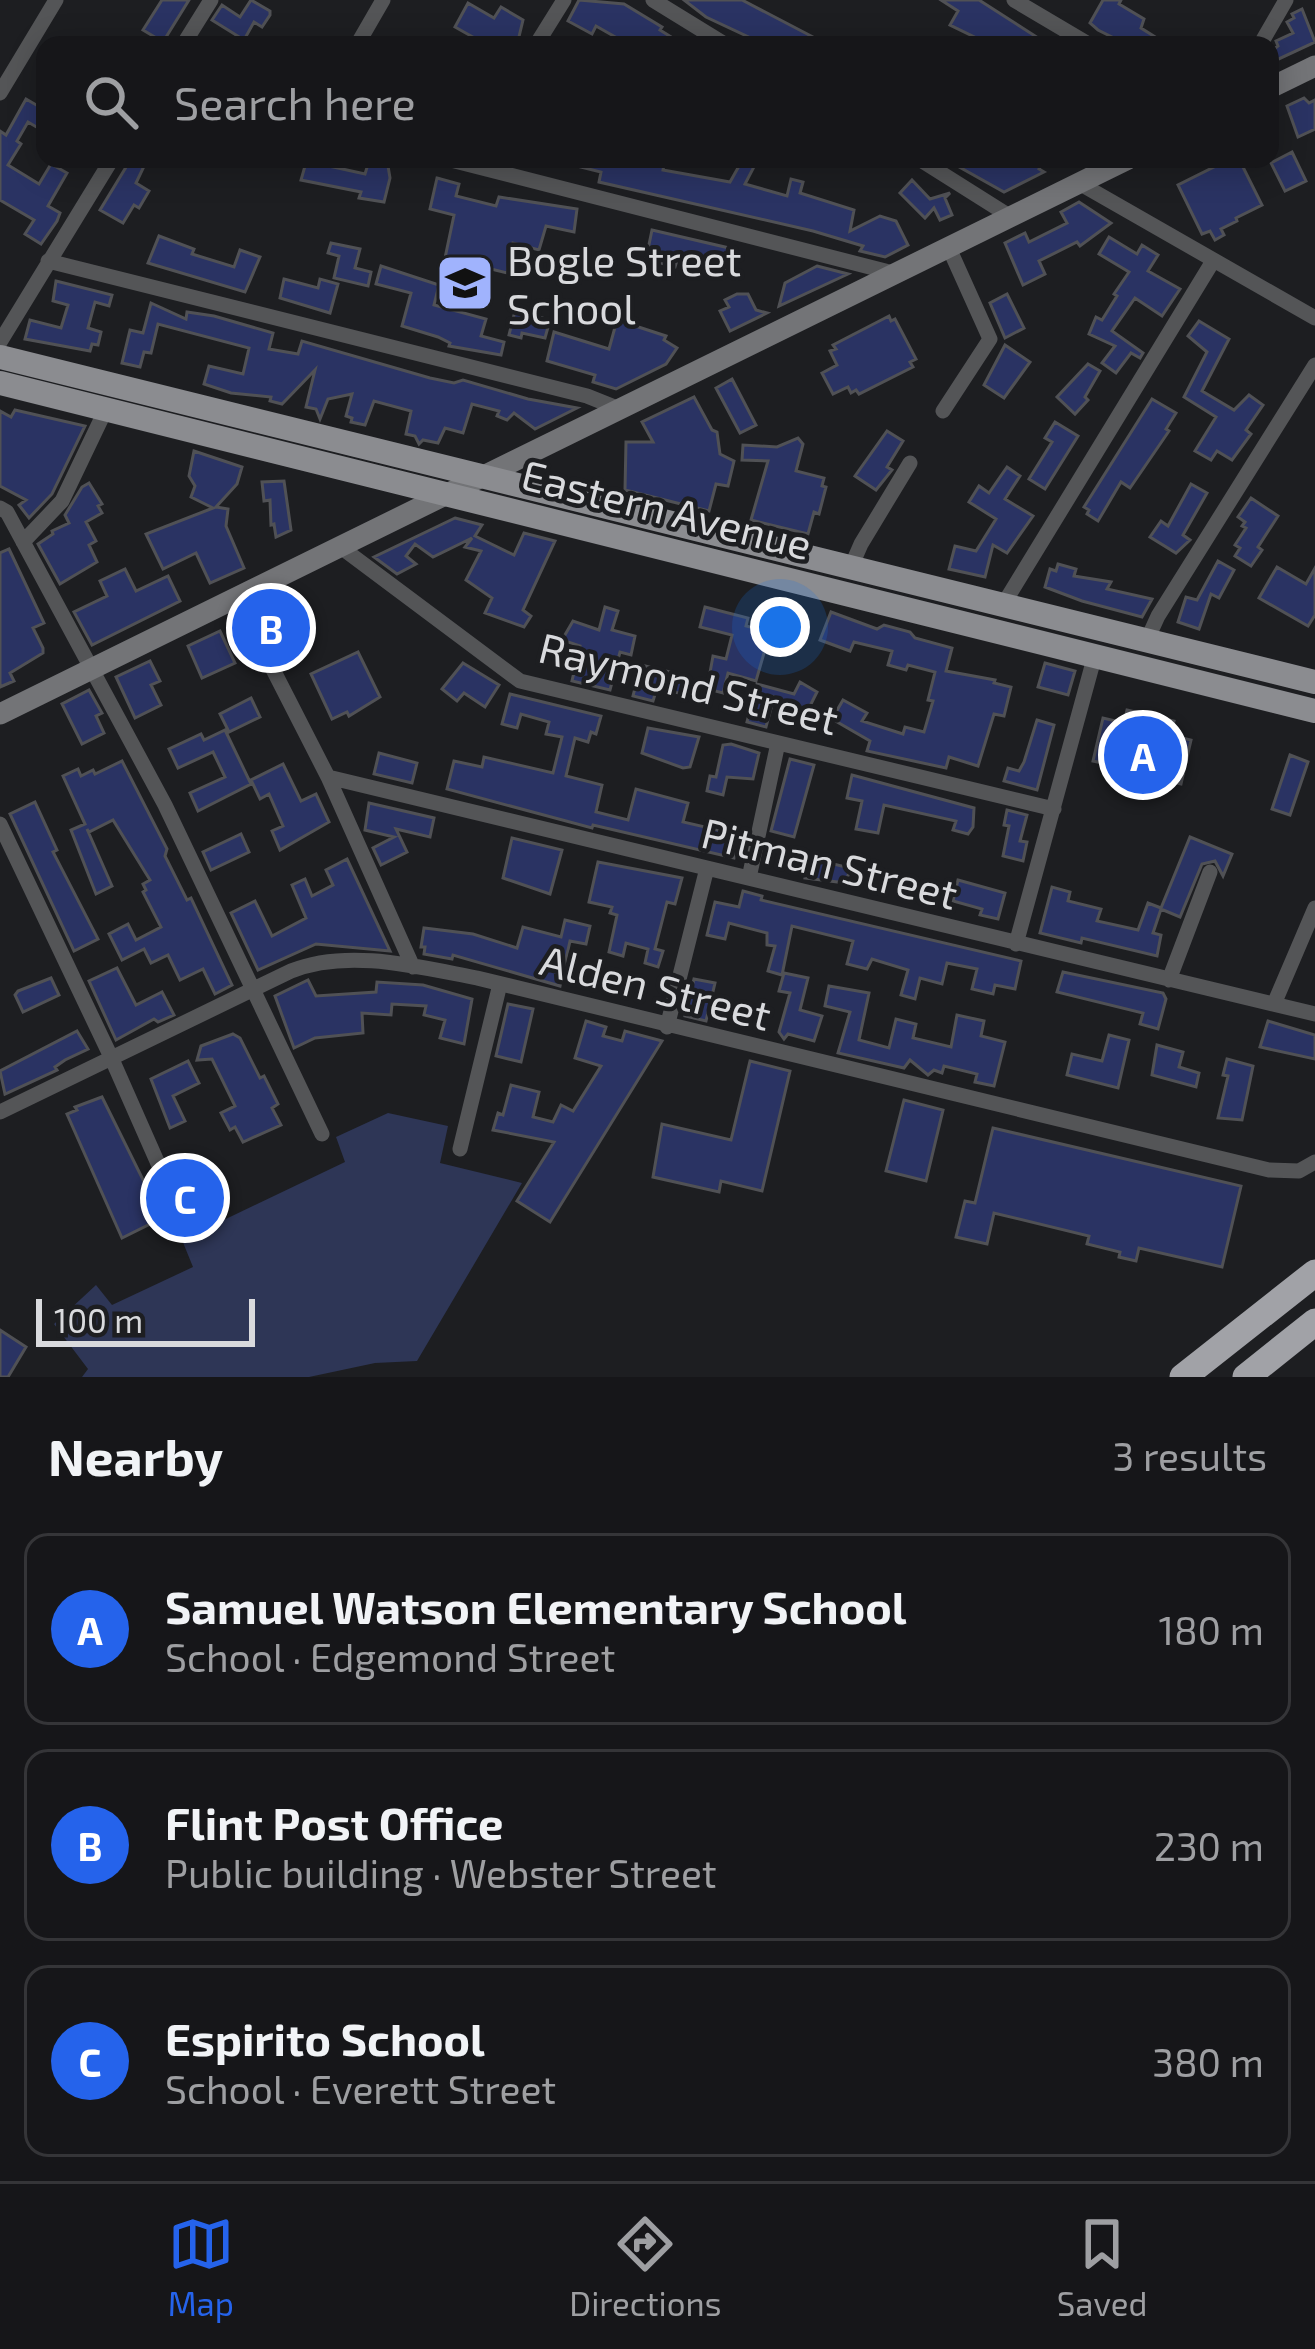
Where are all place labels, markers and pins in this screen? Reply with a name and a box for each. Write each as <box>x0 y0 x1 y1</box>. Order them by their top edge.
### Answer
place label: Bogle Street School <box>507 234 741 332</box>
school or university icon: Bogle Street School <box>434 252 496 314</box>
pin: B <box>232 583 310 673</box>
pin: A <box>1104 710 1182 800</box>
pin: C <box>146 1153 224 1243</box>

